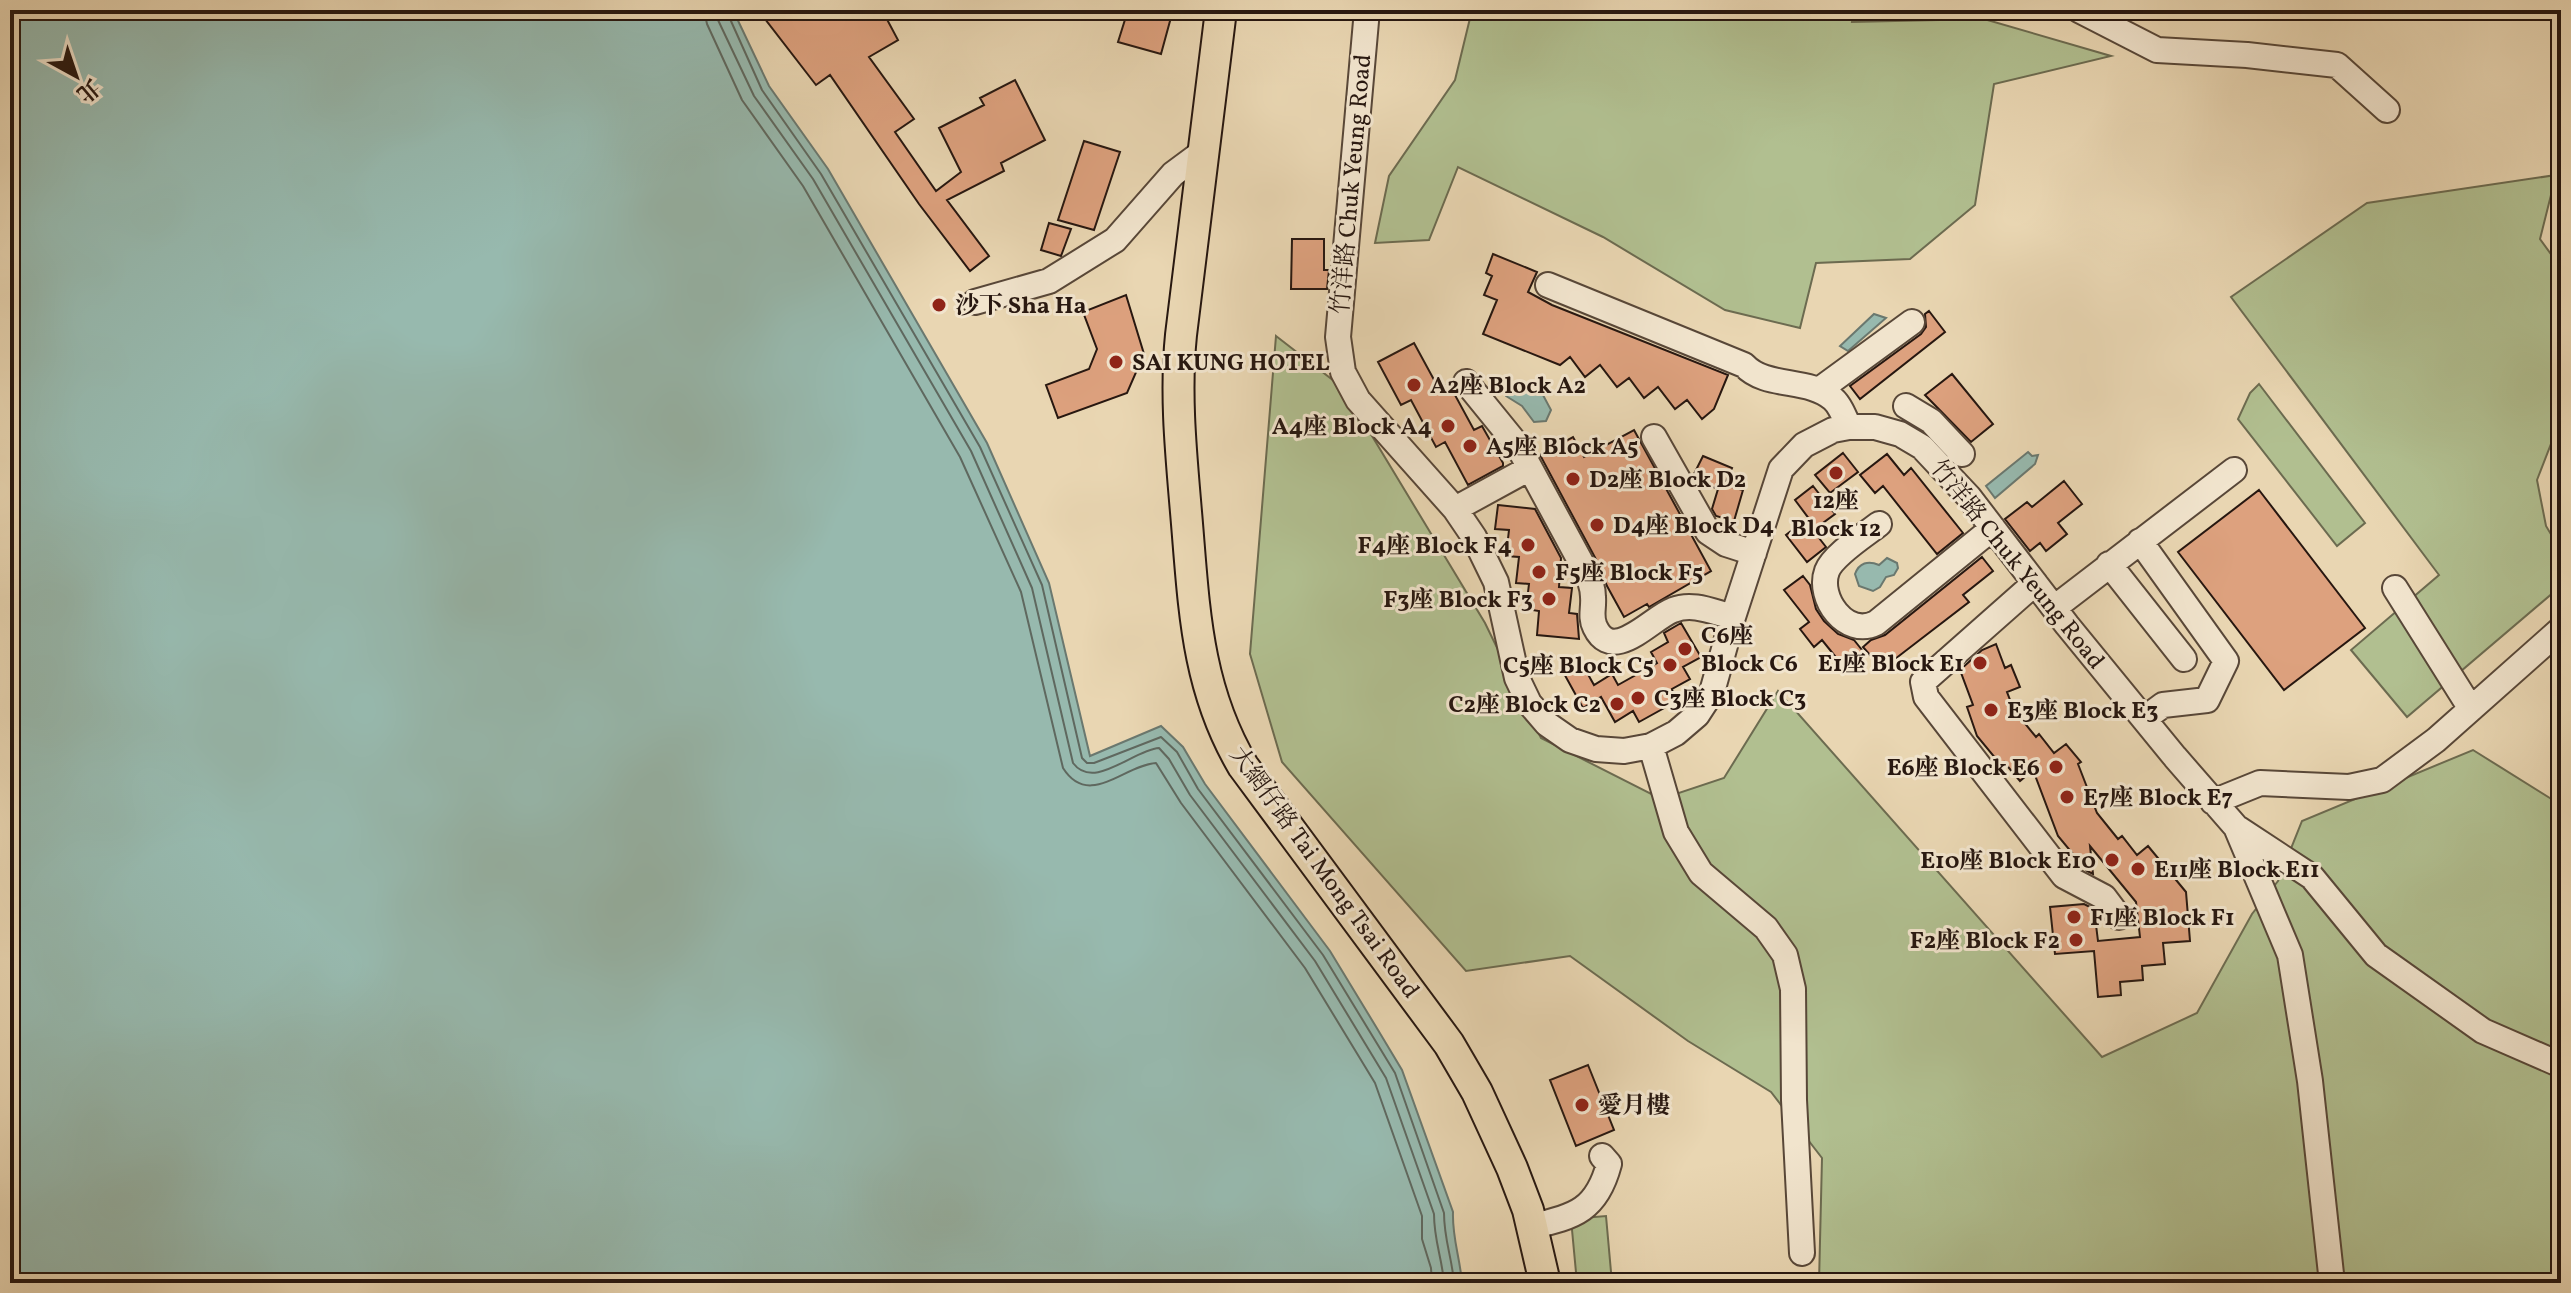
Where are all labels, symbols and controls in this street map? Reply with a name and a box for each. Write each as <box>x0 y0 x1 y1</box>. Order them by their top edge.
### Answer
north arrow <box>36 36 116 116</box>
street label: 竹洋路 Chuk Yeung Road <box>1325 53 1381 316</box>
text: 北 <box>69 70 106 108</box>
place label: 沙下 Sha Ha <box>955 290 1087 324</box>
marker: 沙下 Sha Ha <box>930 296 948 314</box>
place label: SAI KUNG HOTEL <box>1132 347 1330 381</box>
marker: SAI KUNG HOTEL <box>1107 353 1125 371</box>
place label: A2座 Block A2 <box>1430 370 1586 404</box>
marker: A2座 Block A2 <box>1405 376 1423 394</box>
place label: A4座 Block A4 <box>1272 411 1432 445</box>
marker: A4座 Block A4 <box>1439 417 1457 435</box>
place label: A5座 Block A5 <box>1486 431 1639 465</box>
marker: A5座 Block A5 <box>1461 437 1479 455</box>
street label: 竹洋路 Chuk Yeung Road <box>1921 453 2112 677</box>
place label: D2座 Block D2 <box>1589 464 1746 498</box>
marker: 12座 Block 12 <box>1827 464 1845 482</box>
marker: D2座 Block D2 <box>1564 470 1582 488</box>
place label: 12座 Block 12 <box>1791 485 1881 547</box>
place label: D4座 Block D4 <box>1613 510 1774 544</box>
marker: D4座 Block D4 <box>1588 516 1606 534</box>
place label: F4座 Block F4 <box>1358 530 1512 564</box>
marker: F4座 Block F4 <box>1519 536 1537 554</box>
place label: F5座 Block F5 <box>1555 557 1703 591</box>
marker: F5座 Block F5 <box>1530 563 1548 581</box>
place label: F3座 Block F3 <box>1383 584 1533 618</box>
marker: F3座 Block F3 <box>1540 590 1558 608</box>
place label: C6座 Block C6 <box>1701 620 1798 682</box>
marker: C6座 Block C6 <box>1676 640 1694 658</box>
place label: E1座 Block E1 <box>1818 648 1964 682</box>
place label: C5座 Block C5 <box>1503 650 1654 684</box>
marker: E1座 Block E1 <box>1971 654 1989 672</box>
marker: C5座 Block C5 <box>1661 656 1679 674</box>
place label: C3座 Block C3 <box>1654 683 1806 717</box>
place label: C2座 Block C2 <box>1448 689 1601 723</box>
marker: C3座 Block C3 <box>1629 689 1647 707</box>
marker: C2座 Block C2 <box>1608 695 1626 713</box>
place label: E3座 Block E3 <box>2007 695 2159 729</box>
marker: E3座 Block E3 <box>1982 701 2000 719</box>
street label: 大網仔路 Tai Mong Tsai Road <box>1220 740 1426 1006</box>
place label: E6座 Block E6 <box>1887 752 2040 786</box>
marker: E6座 Block E6 <box>2047 758 2065 776</box>
place label: E7座 Block E7 <box>2083 782 2233 816</box>
marker: E7座 Block E7 <box>2058 788 2076 806</box>
place label: E10座 Block E10 <box>1920 845 2096 879</box>
marker: E10座 Block E10 <box>2103 851 2121 869</box>
place label: E11座 Block E11 <box>2154 854 2320 888</box>
marker: E11座 Block E11 <box>2129 860 2147 878</box>
place label: F1座 Block F1 <box>2090 902 2235 936</box>
marker: F1座 Block F1 <box>2065 908 2083 926</box>
place label: F2座 Block F2 <box>1910 925 2060 959</box>
marker: F2座 Block F2 <box>2067 931 2085 949</box>
place label: 愛月樓 <box>1598 1090 1670 1124</box>
marker: 愛月樓 <box>1573 1096 1591 1114</box>

